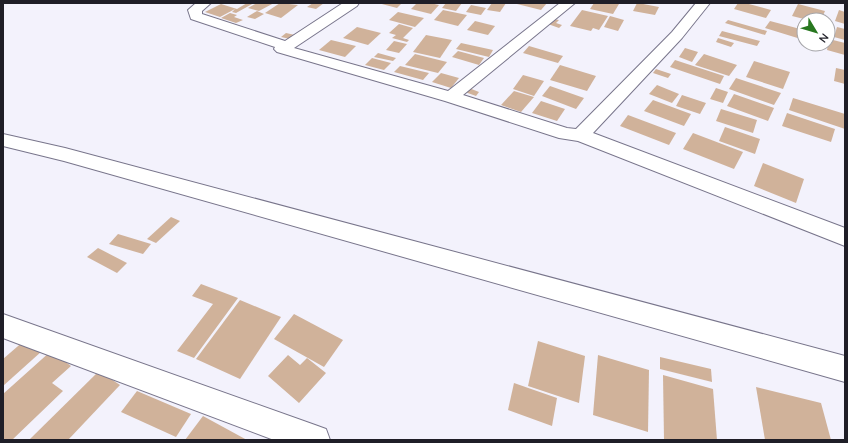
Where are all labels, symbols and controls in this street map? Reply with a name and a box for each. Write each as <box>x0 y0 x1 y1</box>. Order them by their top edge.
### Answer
north arrow <box>796 12 836 52</box>
text: N <box>816 31 832 46</box>

